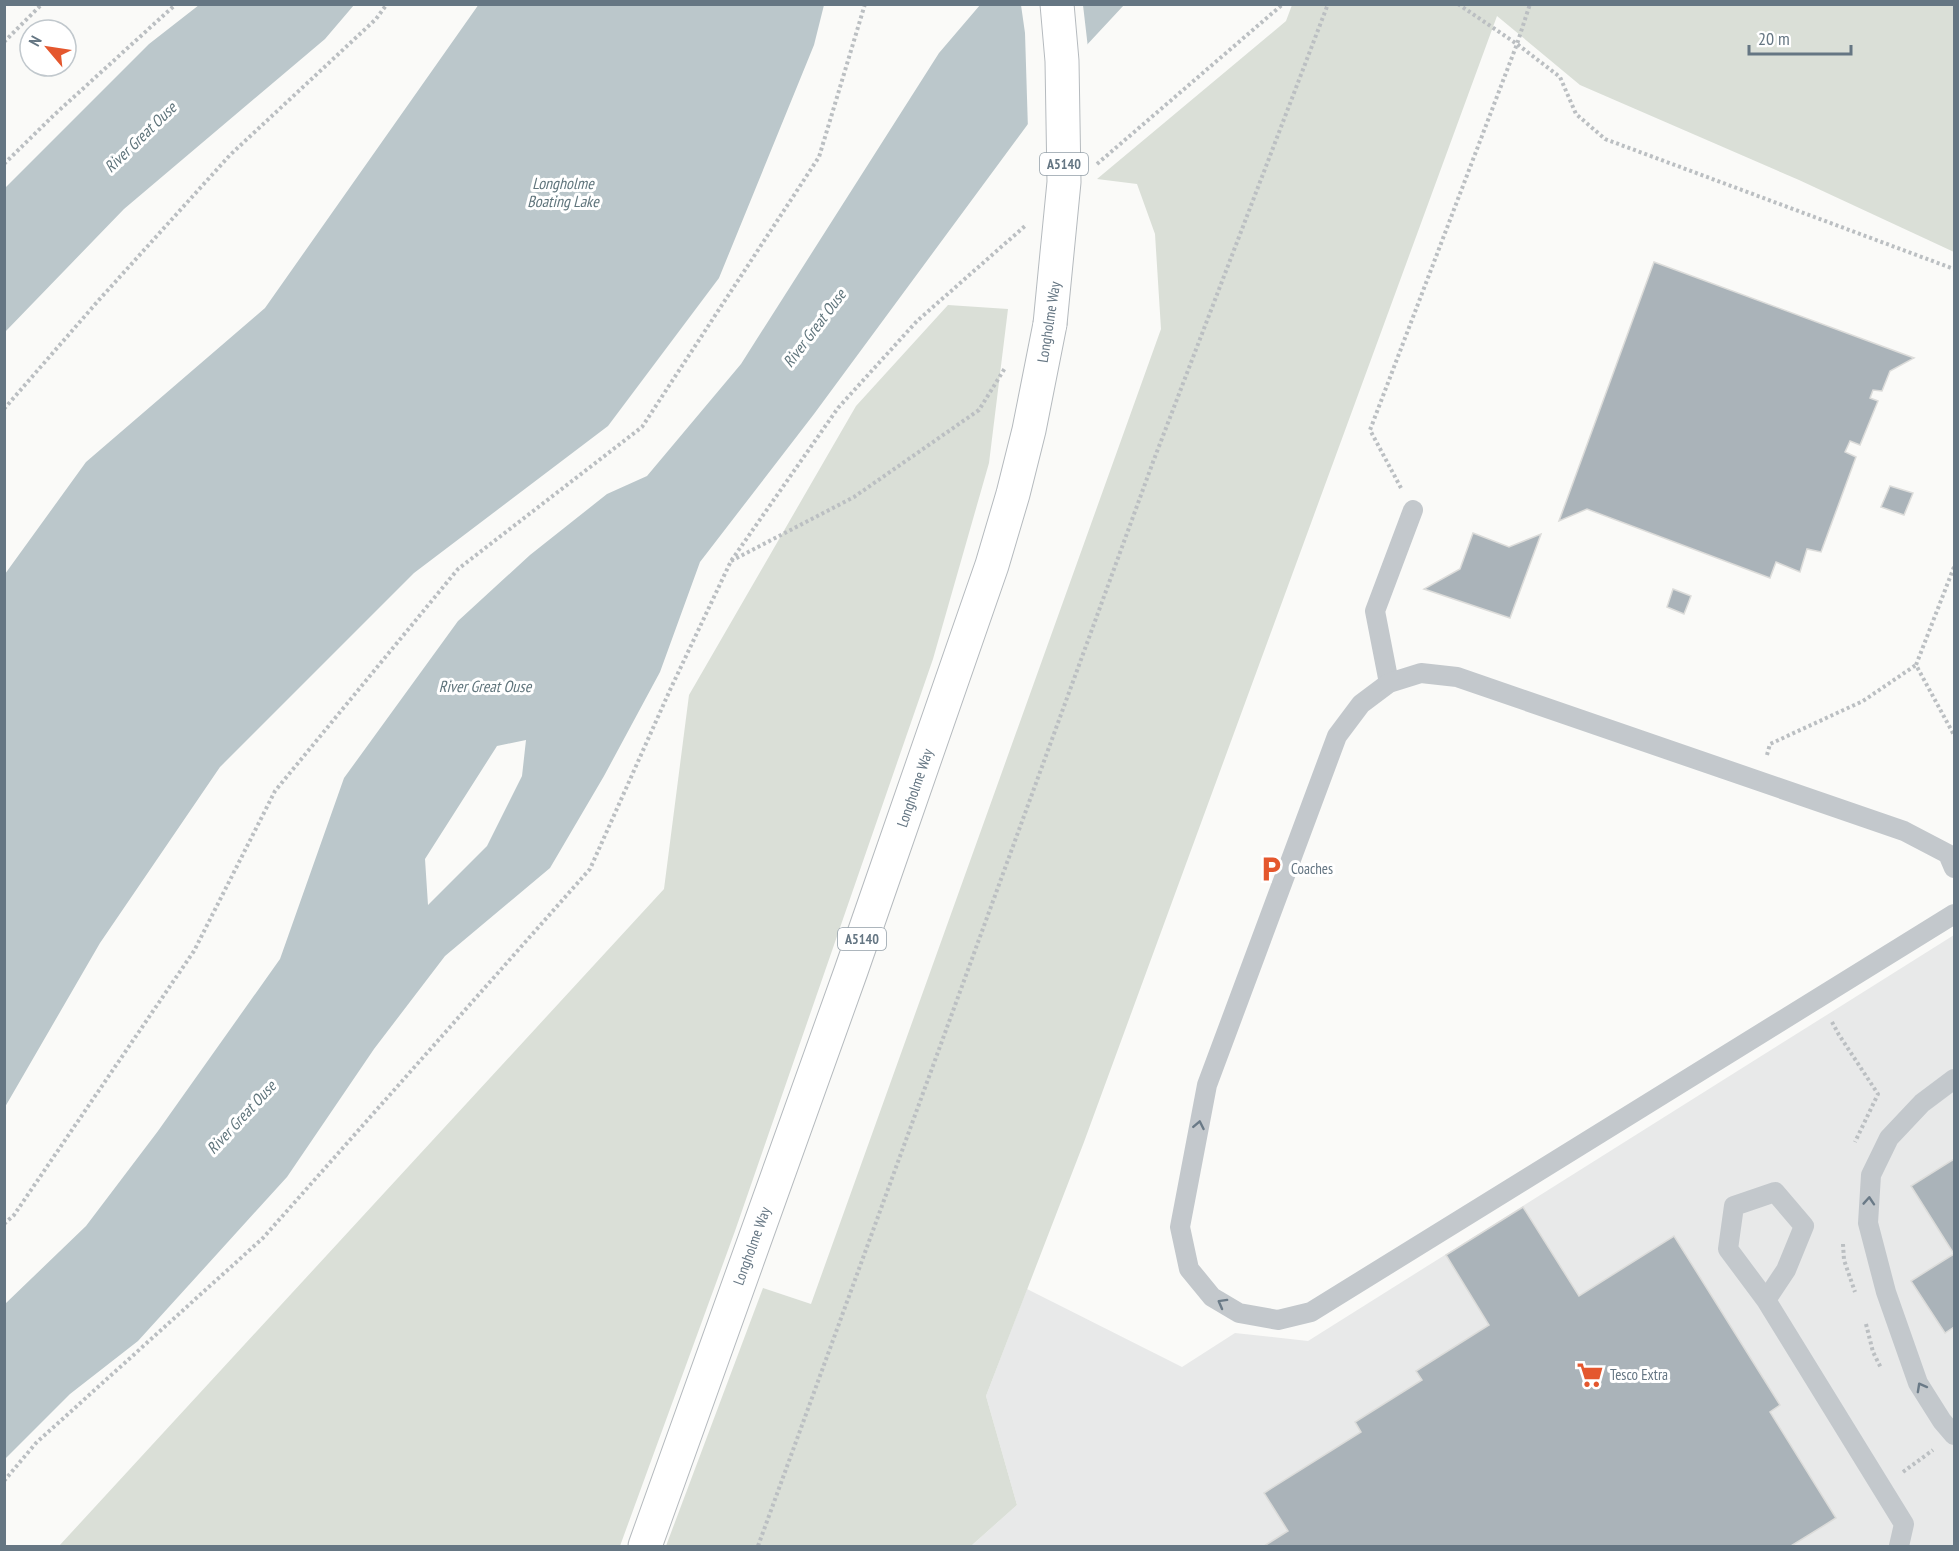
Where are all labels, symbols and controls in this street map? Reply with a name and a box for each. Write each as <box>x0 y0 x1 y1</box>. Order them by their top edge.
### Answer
north arrow <box>18 18 78 78</box>
scale bar <box>1749 18 1851 56</box>
text: 20 m <box>1758 27 1790 50</box>
text: N <box>24 32 46 49</box>
water label: River Great Ouse <box>100 97 181 176</box>
road number: A5140 <box>1040 153 1088 175</box>
water label: Longholme Boating Lake <box>527 173 600 211</box>
street label: Longholme Way <box>1033 280 1064 364</box>
water label: River Great Ouse <box>778 284 851 371</box>
water label: River Great Ouse <box>439 676 533 696</box>
street label: Longholme Way <box>892 746 937 830</box>
parking icon: Coaches <box>1256 854 1286 884</box>
place label: Coaches <box>1291 859 1333 878</box>
road number: A5140 <box>838 928 886 950</box>
water label: River Great Ouse <box>202 1075 281 1158</box>
one-way arrow <box>1192 1120 1205 1130</box>
one-way arrow <box>1862 1196 1875 1205</box>
street label: Longholme Way <box>729 1204 775 1288</box>
one-way arrow <box>1218 1299 1229 1310</box>
supermarket icon: Tesco Extra <box>1575 1360 1605 1390</box>
place label: Tesco Extra <box>1610 1365 1668 1384</box>
one-way arrow <box>1917 1383 1928 1393</box>

